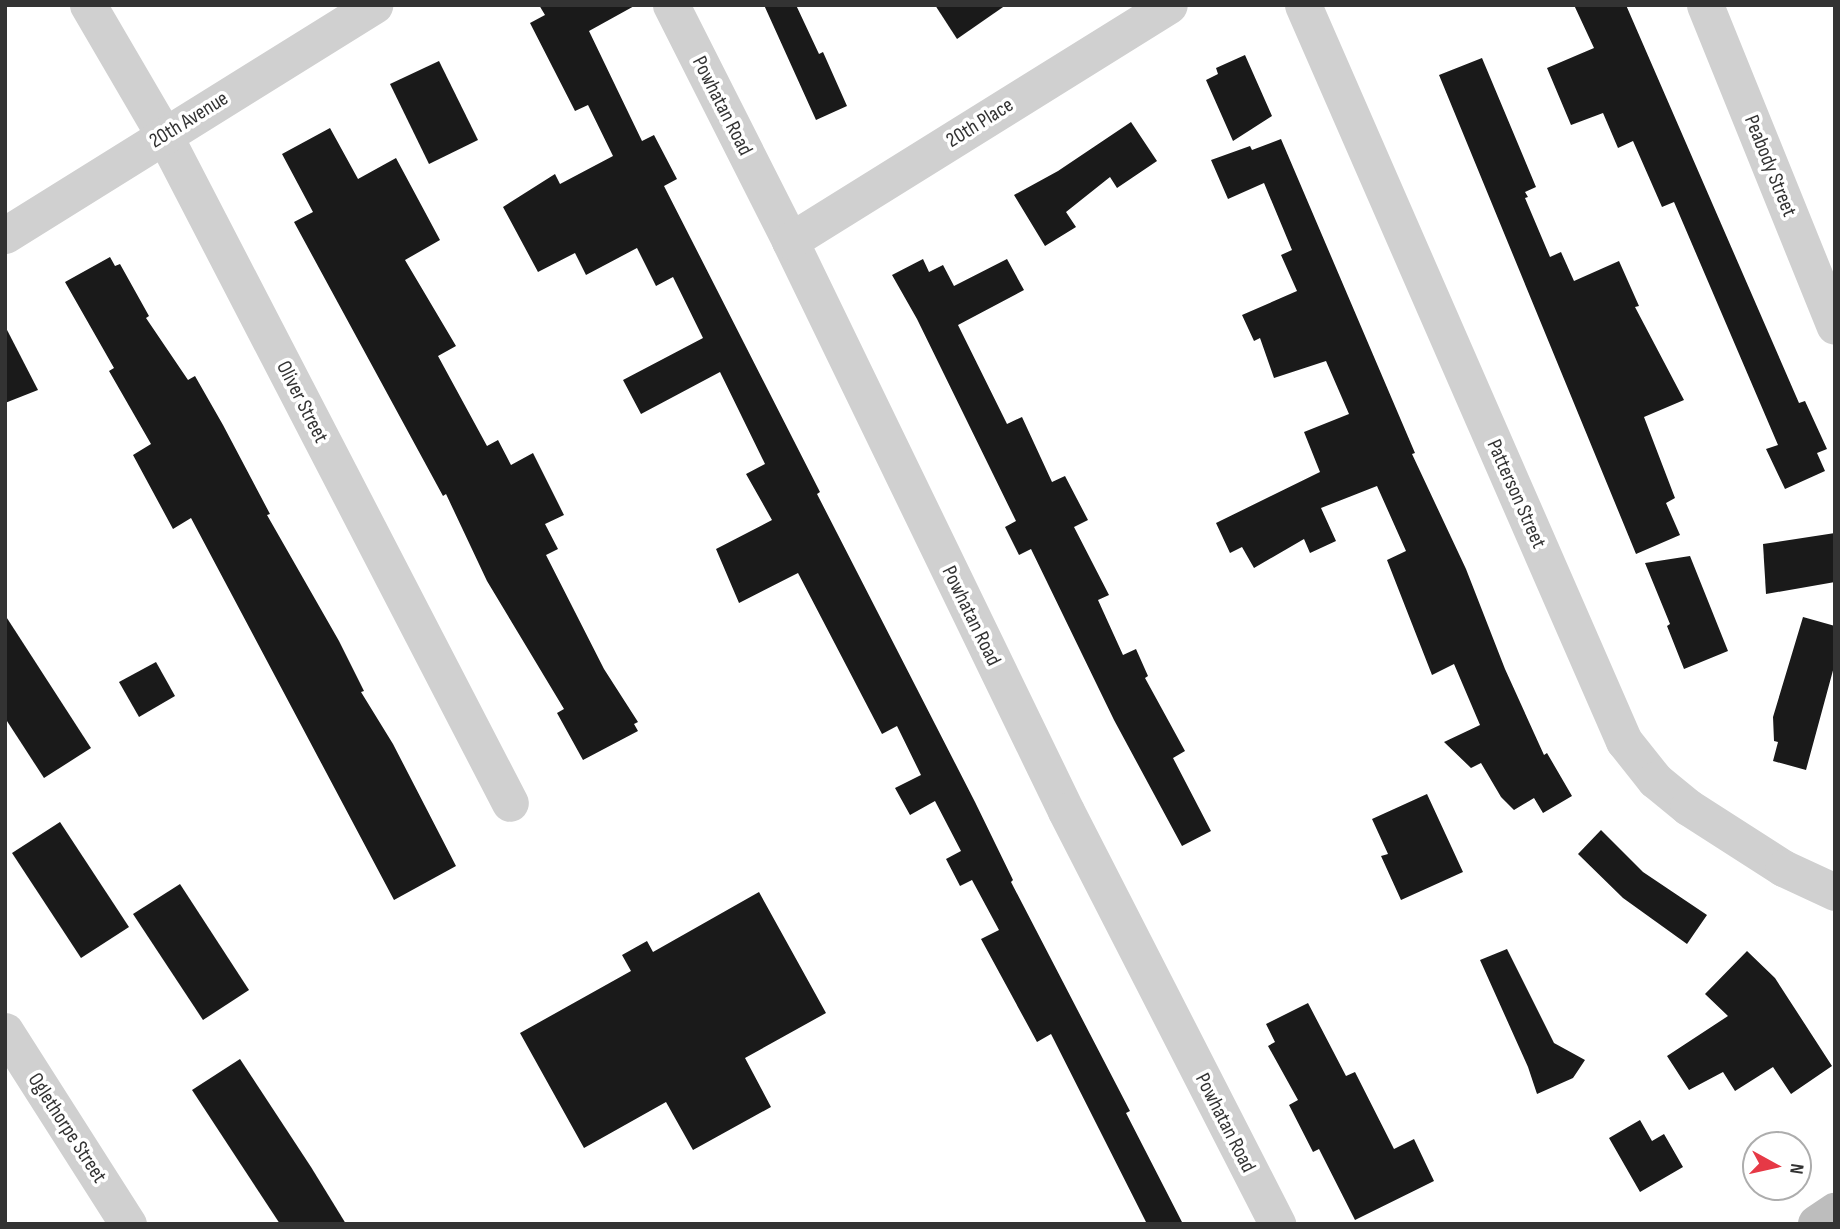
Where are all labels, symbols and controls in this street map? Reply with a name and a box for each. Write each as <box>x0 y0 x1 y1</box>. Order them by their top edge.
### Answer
street label: Powhatan Road <box>686 52 758 160</box>
street label: 20th Avenue <box>145 86 233 154</box>
street label: 20th Place <box>942 93 1018 153</box>
street label: Peabody Street <box>1738 112 1802 220</box>
street label: Oliver Street <box>271 357 333 447</box>
street label: Patterson Street <box>1481 436 1551 552</box>
street label: Powhatan Road <box>936 562 1006 670</box>
street label: Oglethorpe Street <box>22 1068 112 1188</box>
street label: Powhatan Road <box>1189 1069 1261 1177</box>
north arrow <box>1742 1131 1812 1201</box>
text: N <box>1784 1162 1808 1175</box>

